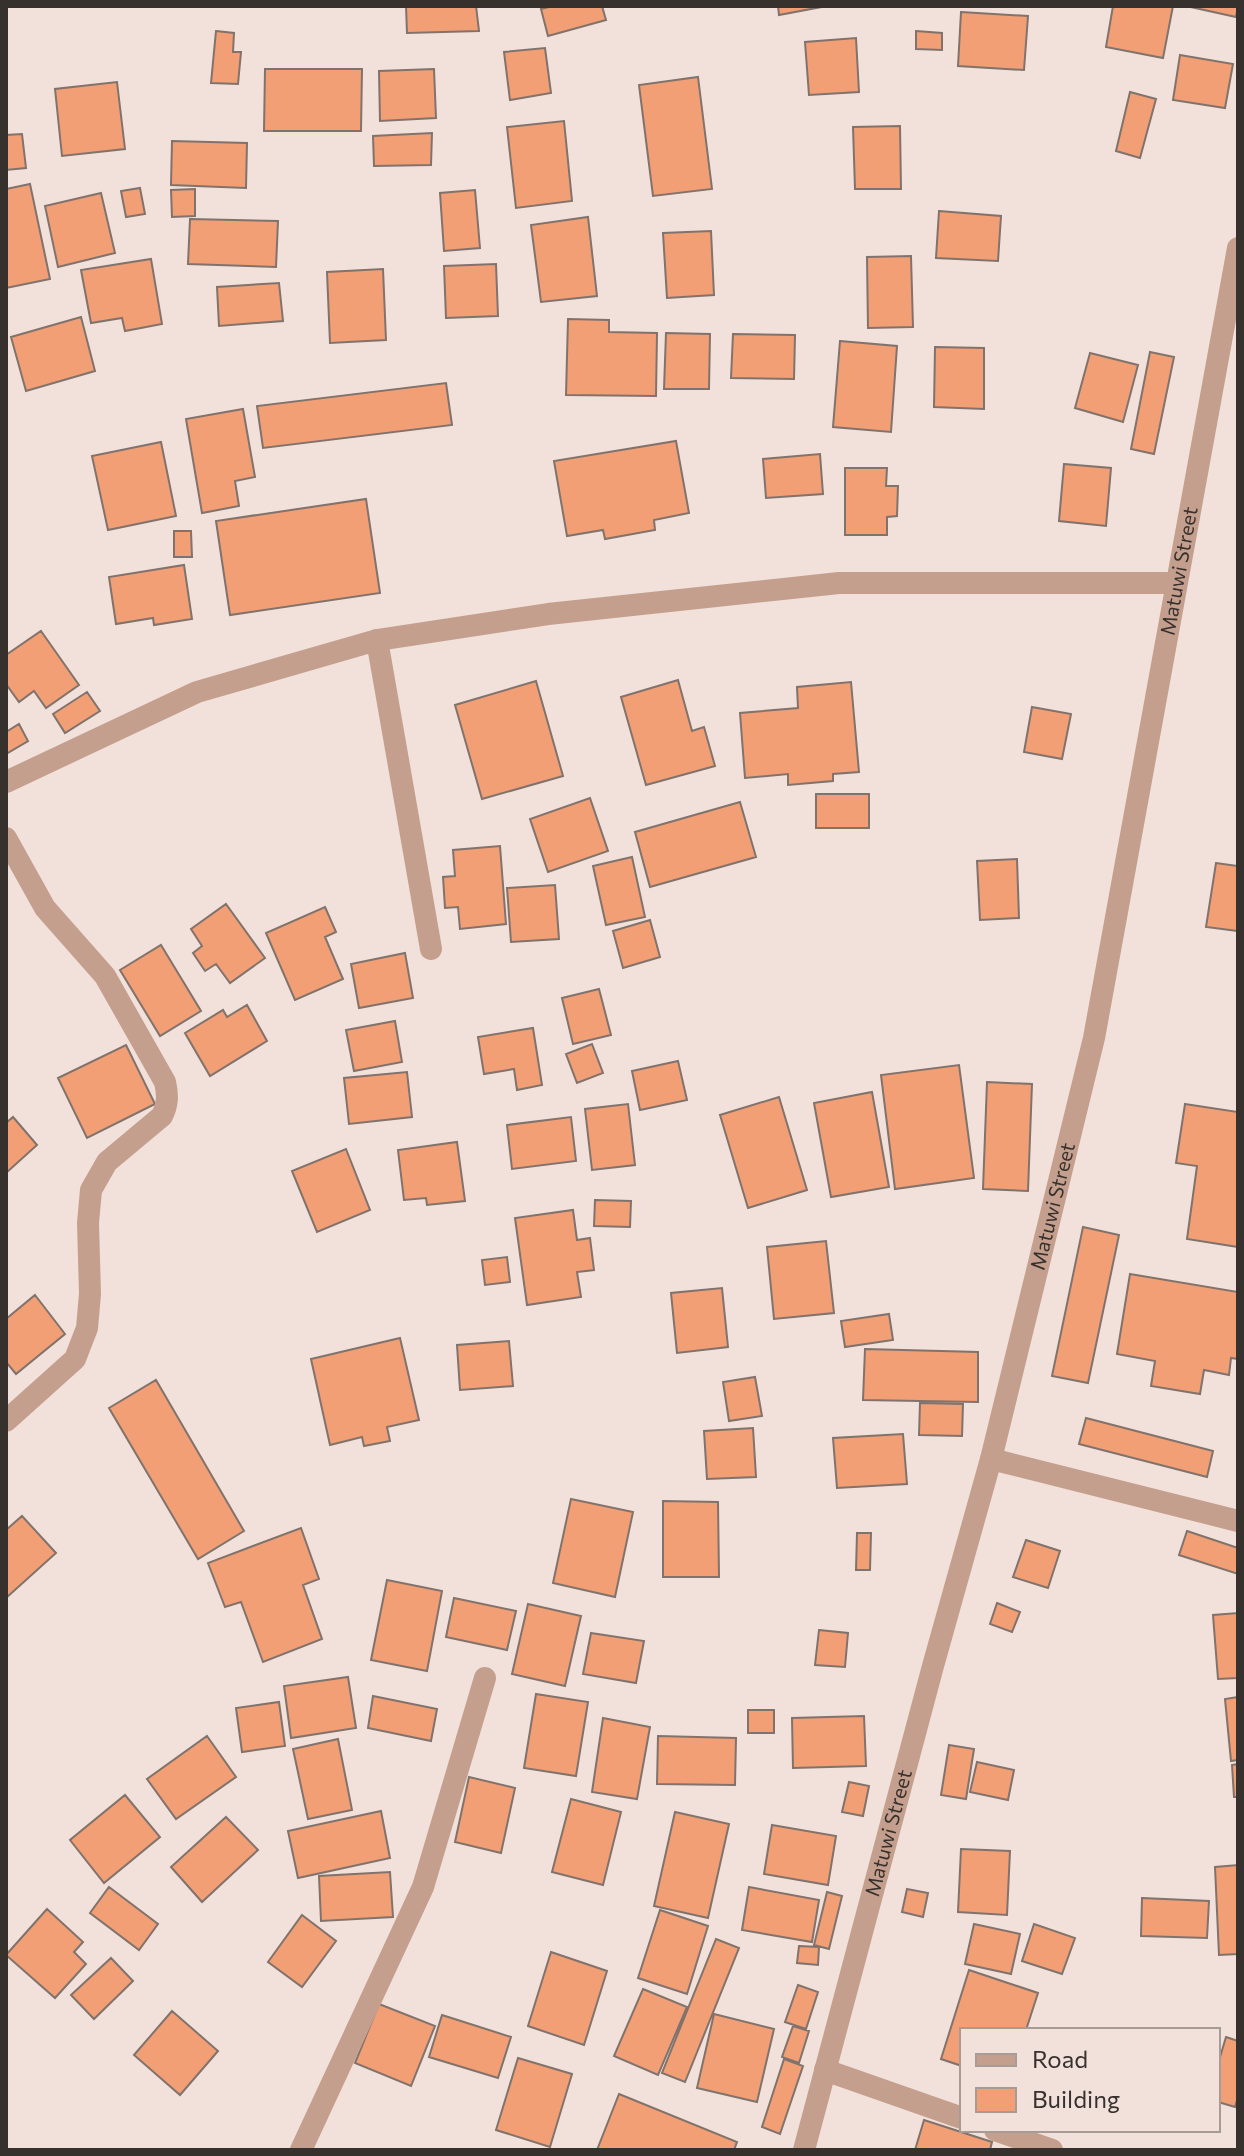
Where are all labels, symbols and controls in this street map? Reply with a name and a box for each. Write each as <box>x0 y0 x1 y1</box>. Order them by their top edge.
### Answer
street label: Matuwi Street <box>1155 505 1202 637</box>
street label: Matuwi Street <box>1025 1140 1079 1272</box>
street label: Matuwi Street <box>859 1767 916 1899</box>
legend <box>960 2028 1220 2132</box>
text: Road <box>1032 2044 1088 2073</box>
text: Building <box>1032 2084 1120 2113</box>

